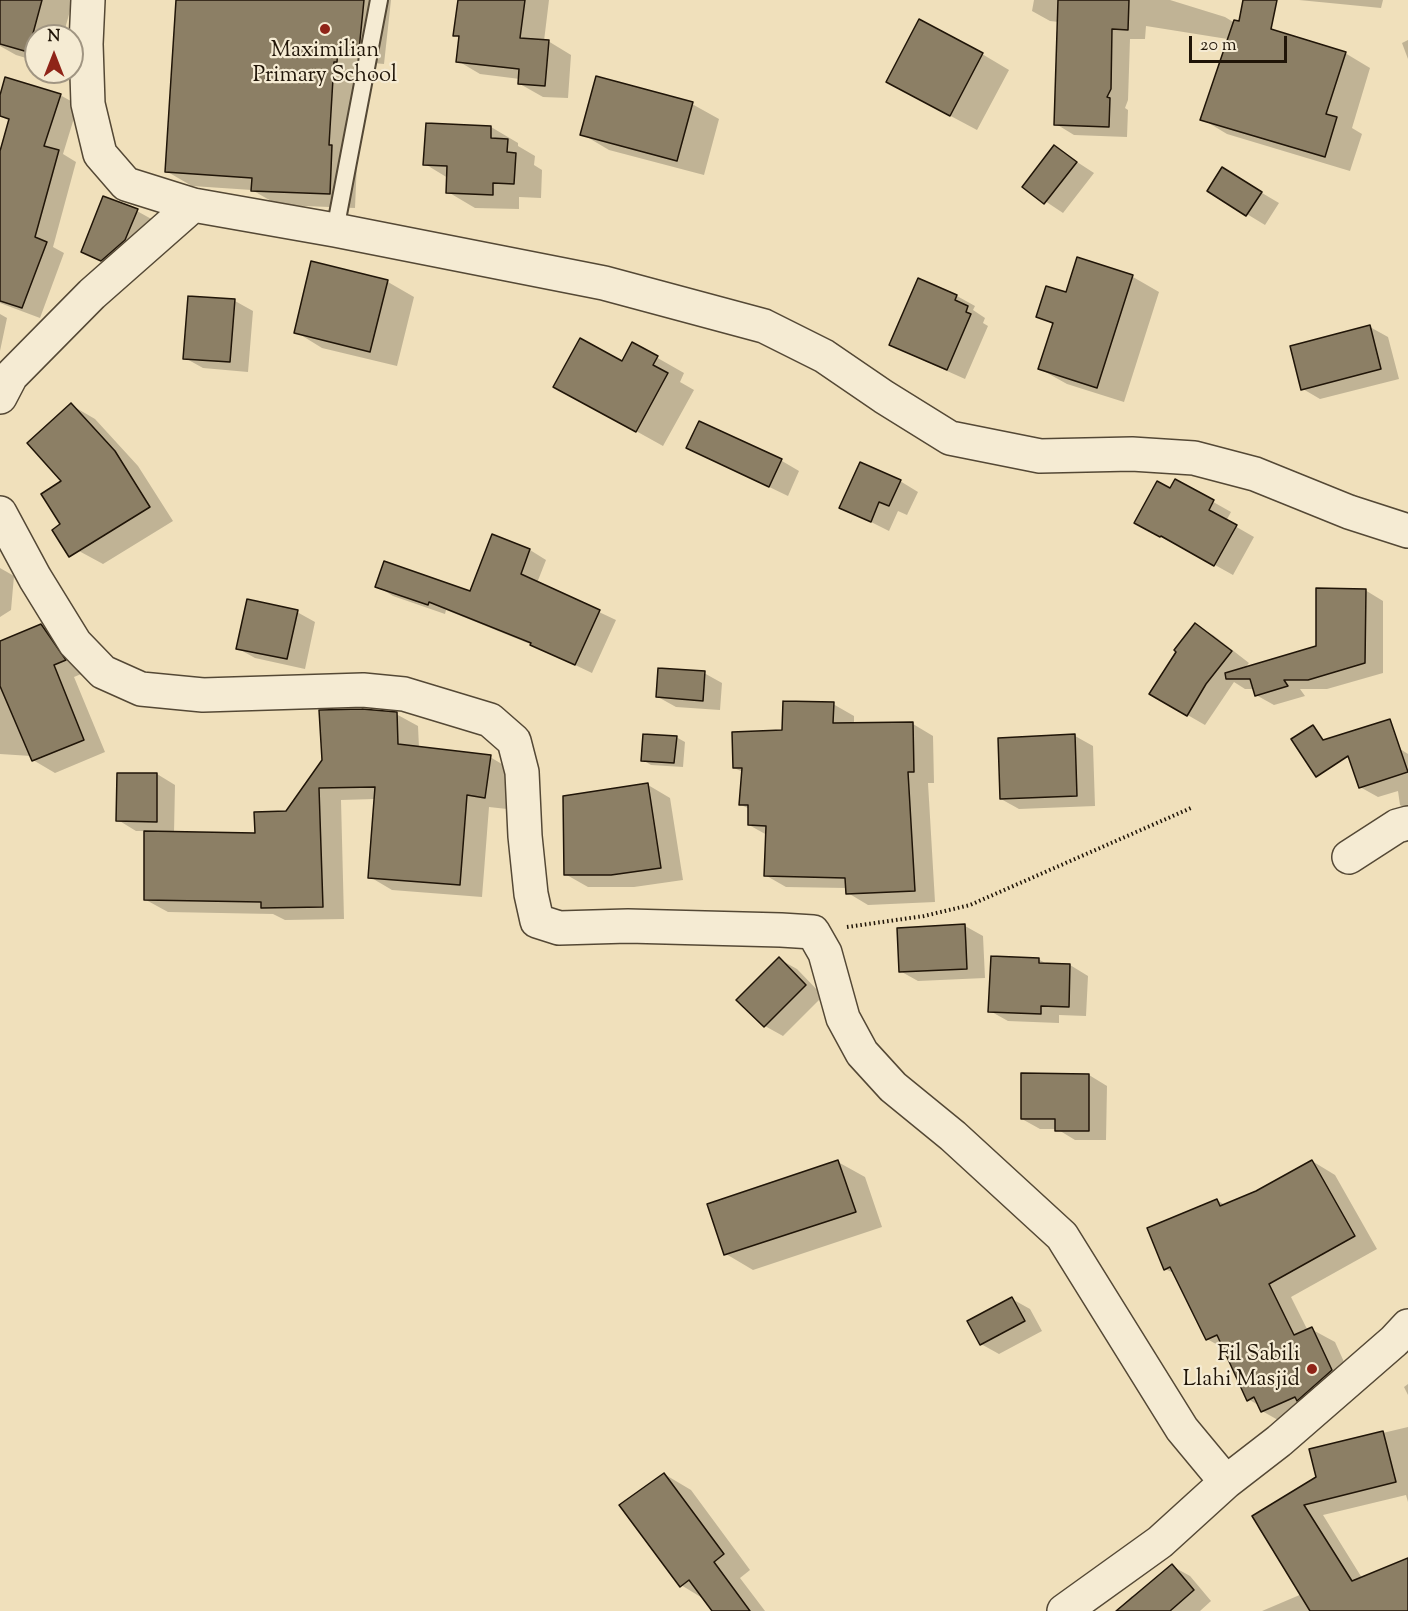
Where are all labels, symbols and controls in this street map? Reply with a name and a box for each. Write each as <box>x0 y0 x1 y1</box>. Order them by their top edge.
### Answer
marker: Maximilian Primary School <box>318 22 332 36</box>
north arrow <box>24 24 84 84</box>
scale bar <box>1192 24 1290 62</box>
text: N <box>48 26 60 49</box>
text: 20 m <box>1200 33 1237 59</box>
place label: Maximilian Primary School <box>253 39 397 90</box>
place label: Fil Sabili Llahi Masjid <box>1183 1343 1300 1394</box>
marker: Fil Sabili Llahi Masjid <box>1305 1362 1319 1376</box>

